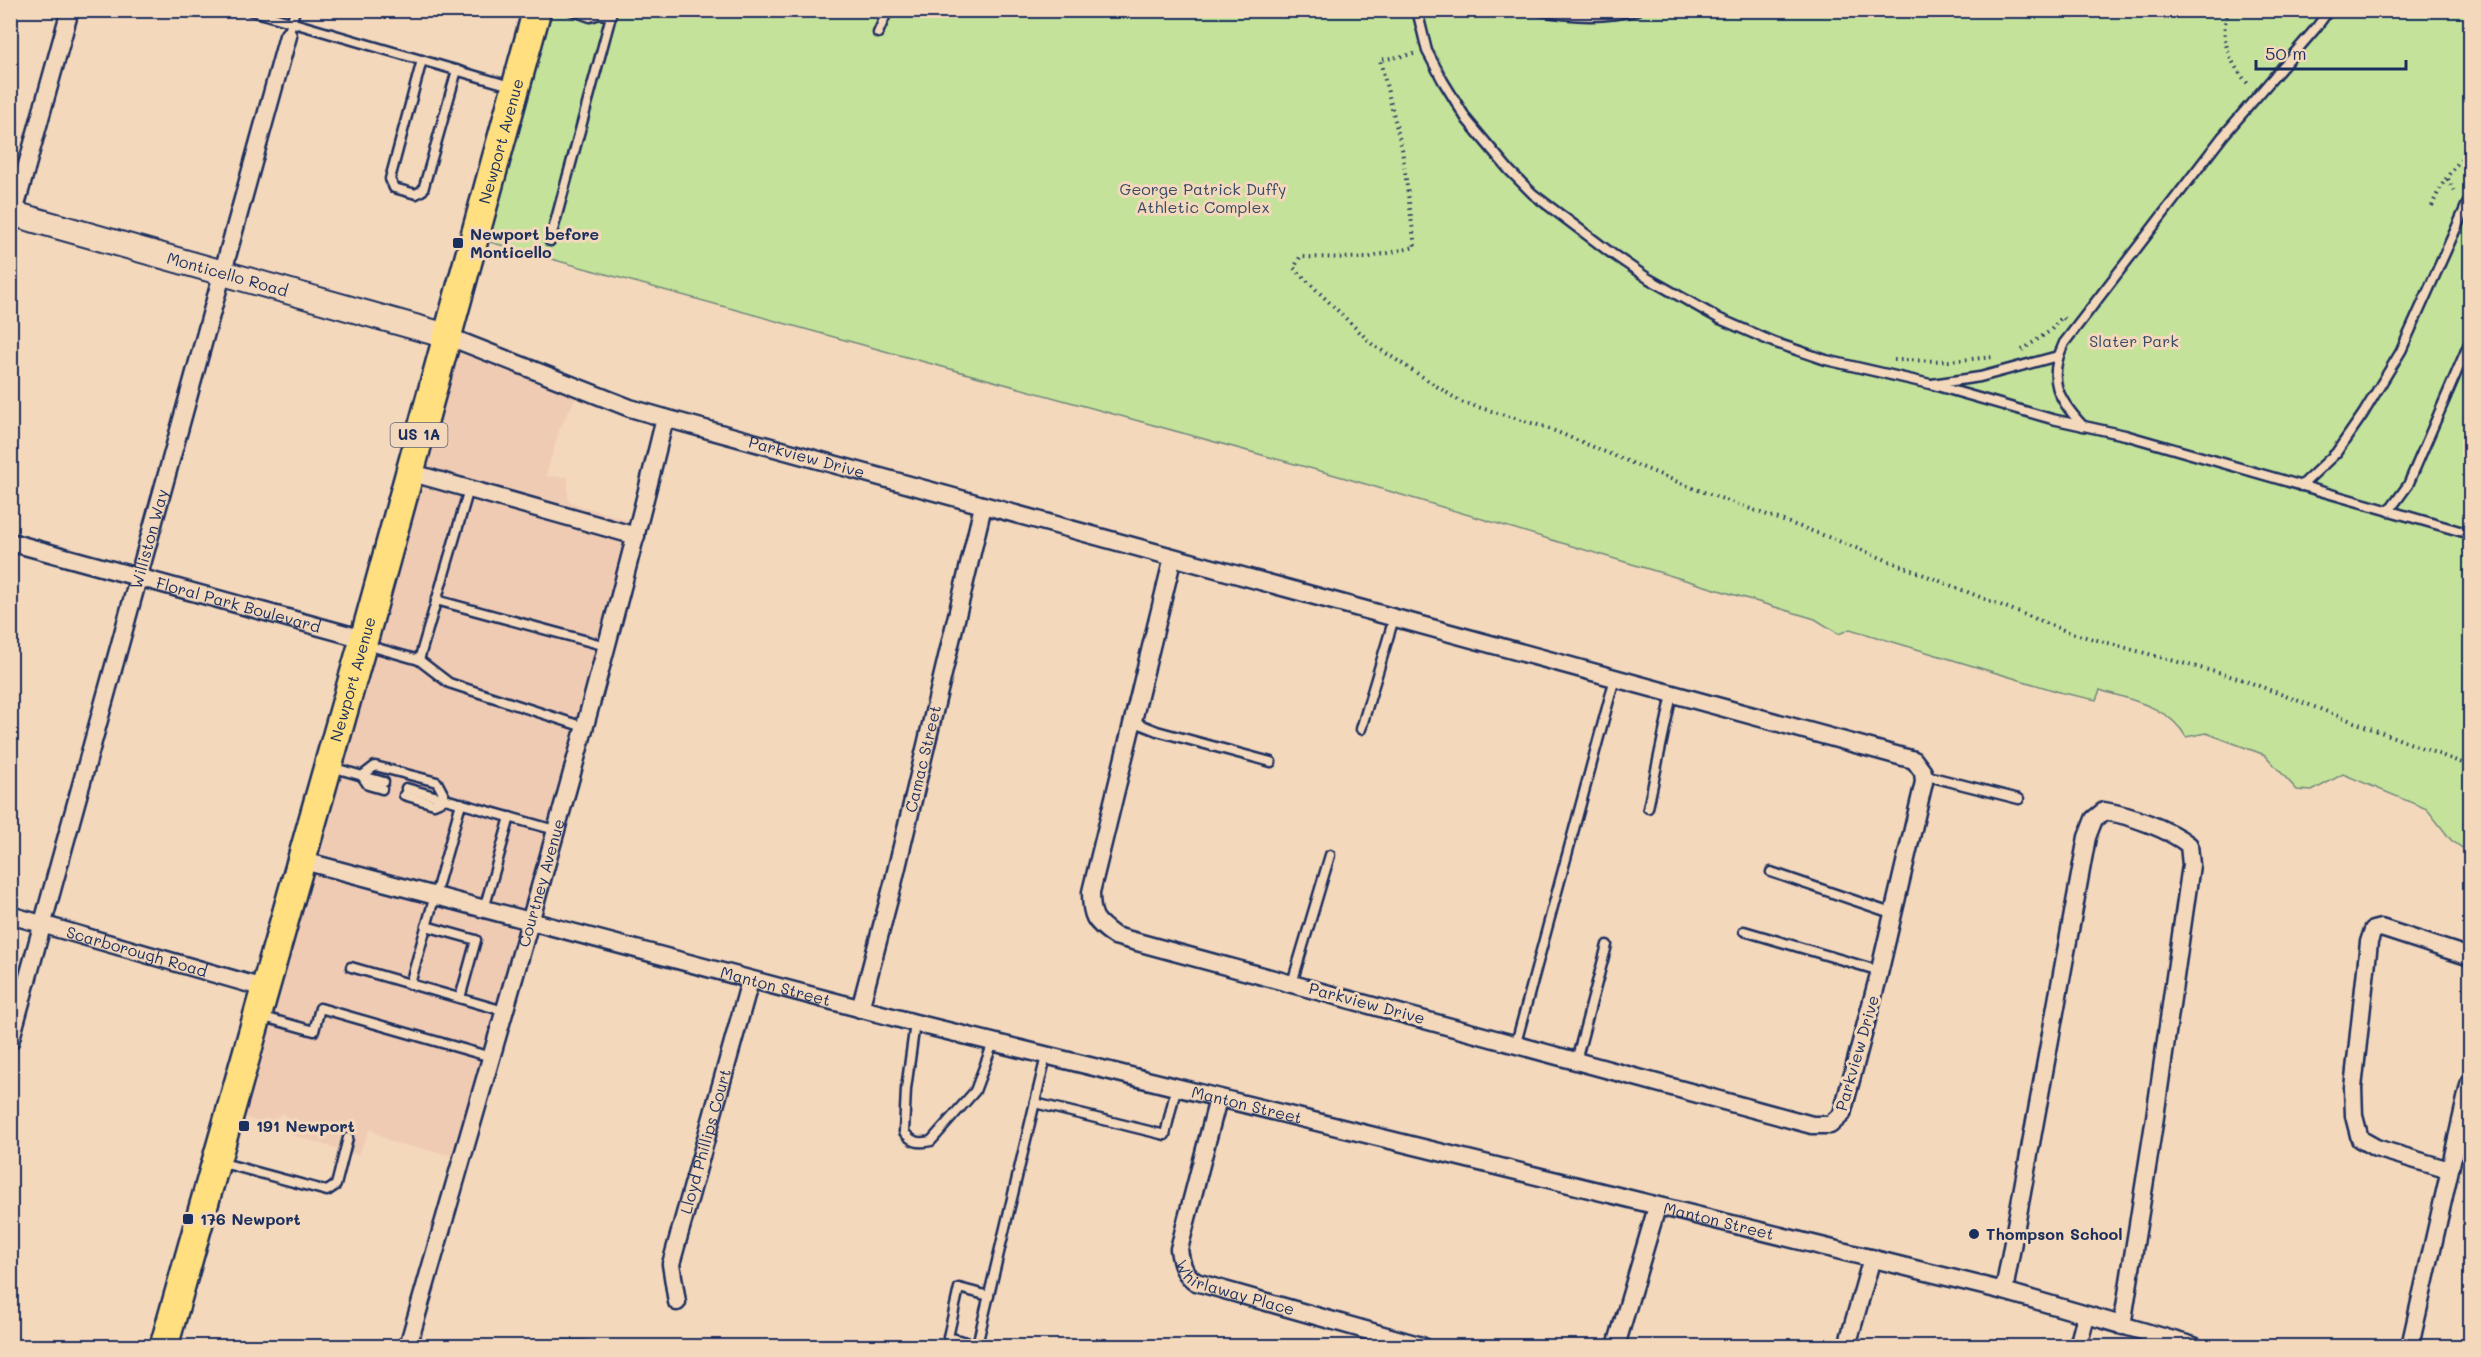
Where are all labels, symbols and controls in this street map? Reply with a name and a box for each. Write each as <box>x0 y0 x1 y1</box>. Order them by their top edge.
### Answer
scale bar <box>2256 33 2406 71</box>
text: 50 m <box>2265 41 2307 65</box>
street label: Newport Avenue <box>473 76 528 206</box>
park label: George Patrick Duffy Athletic Complex <box>1120 178 1286 217</box>
place label: Newport before Monticello <box>470 223 599 262</box>
marker: Newport before Monticello <box>451 236 465 250</box>
street label: Monticello Road <box>165 247 291 301</box>
park label: Slater Park <box>2089 330 2179 351</box>
road number: US 1A <box>390 423 448 447</box>
street label: Parkview Drive <box>746 430 867 482</box>
street label: Williston Way <box>125 486 172 591</box>
street label: Floral Park Boulevard <box>154 572 323 637</box>
street label: Newport Avenue <box>324 614 380 744</box>
street label: Camac Street <box>899 703 945 814</box>
street label: Courtney Avenue <box>513 816 569 949</box>
street label: Scarborough Road <box>64 921 210 981</box>
street label: Manton Street <box>718 961 833 1010</box>
street label: Parkview Drive <box>1307 977 1428 1028</box>
street label: Parkview Drive <box>1830 993 1883 1113</box>
street label: Lloyd Phillips Court <box>675 1066 735 1216</box>
street label: Manton Street <box>1190 1080 1304 1128</box>
place label: 191 Newport <box>256 1115 355 1136</box>
marker: 191 Newport <box>237 1119 251 1133</box>
street label: Manton Street <box>1661 1197 1776 1244</box>
place label: 176 Newport <box>200 1208 301 1229</box>
marker: 176 Newport <box>181 1212 195 1226</box>
place label: Thompson School <box>1986 1223 2123 1244</box>
marker: Thompson School <box>1967 1227 1981 1241</box>
street label: Whirlaway Place <box>1171 1256 1297 1319</box>

